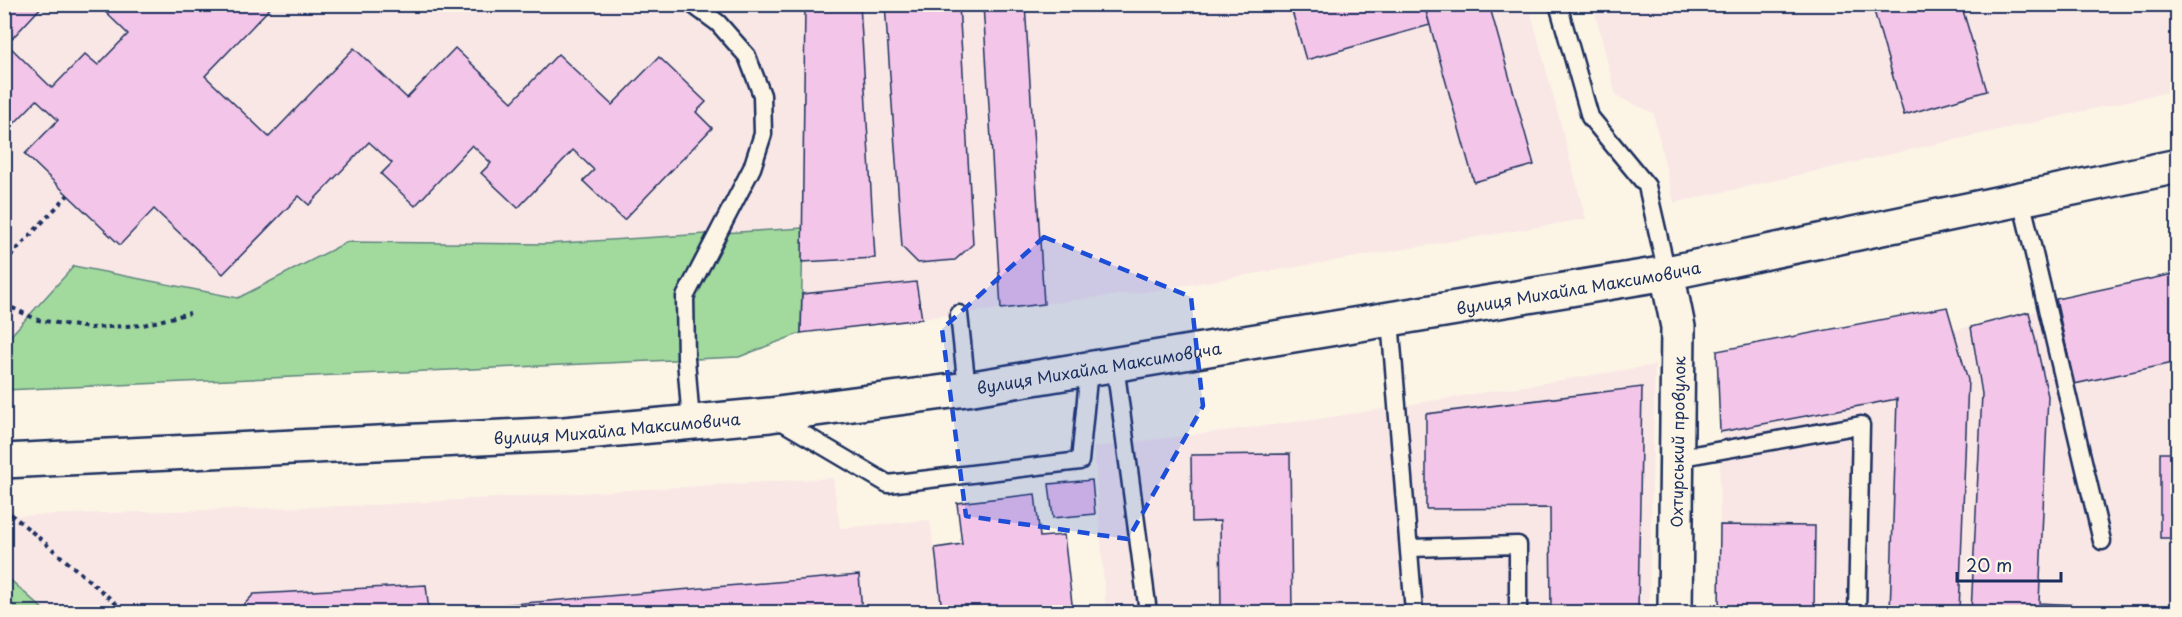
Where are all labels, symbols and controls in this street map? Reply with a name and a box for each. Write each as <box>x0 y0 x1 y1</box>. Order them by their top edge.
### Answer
street label: вулиця Михайла Максимовича <box>1454 254 1703 320</box>
street label: вулиця Михайла Максимовича <box>975 335 1223 399</box>
street label: Охтирський провулок <box>1664 356 1691 528</box>
street label: вулиця Михайла Максимовича <box>493 406 741 449</box>
scale bar <box>1957 545 2060 583</box>
text: 20 m <box>1966 551 2012 578</box>

